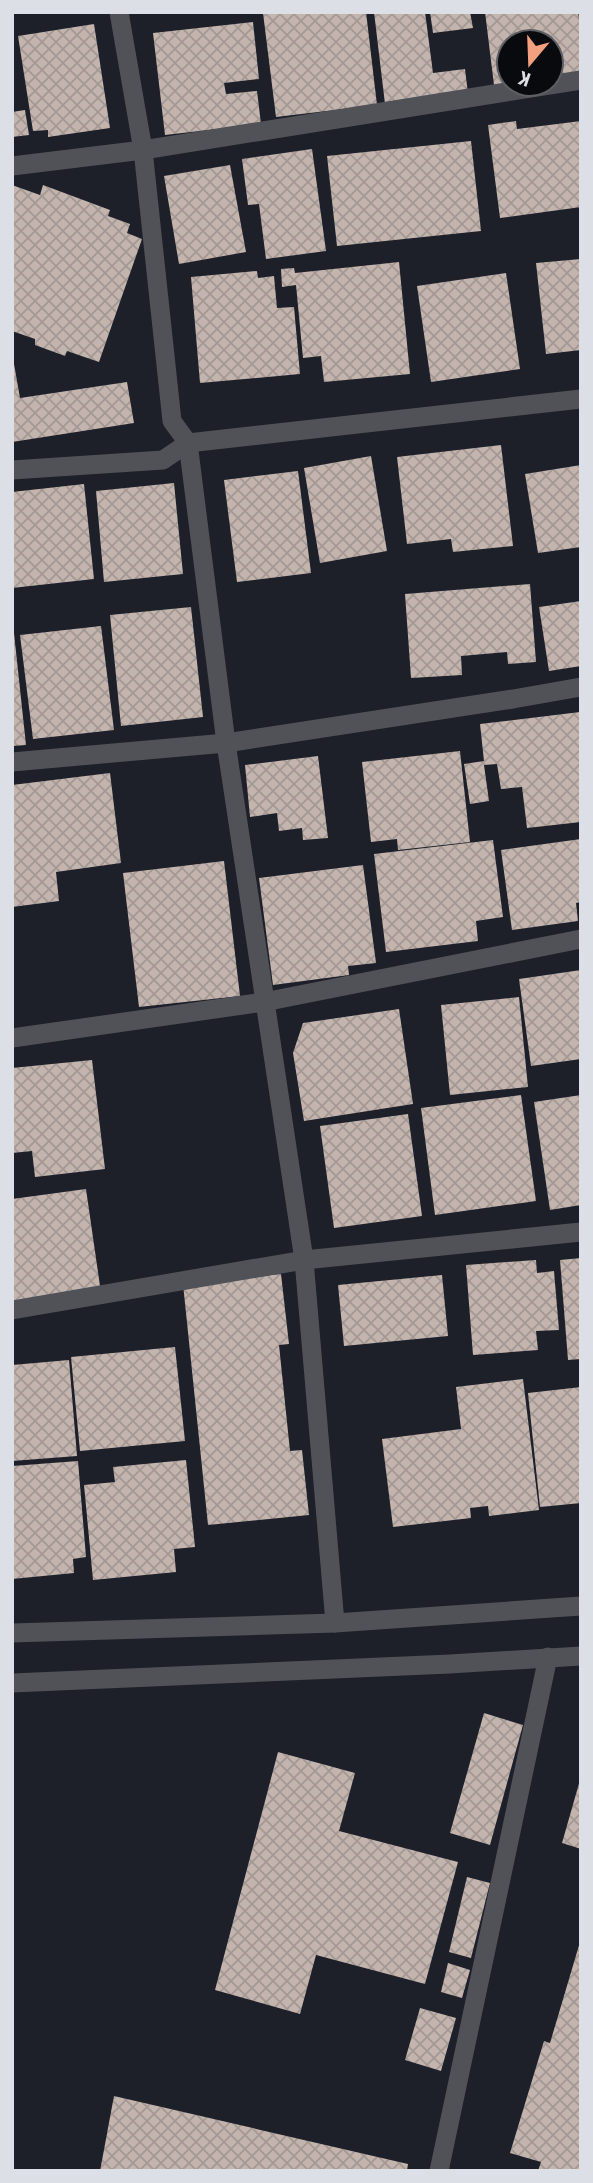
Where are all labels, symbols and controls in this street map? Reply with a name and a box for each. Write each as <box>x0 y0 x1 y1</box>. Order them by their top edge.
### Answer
north arrow <box>495 28 565 98</box>
text: K <box>515 66 533 91</box>

